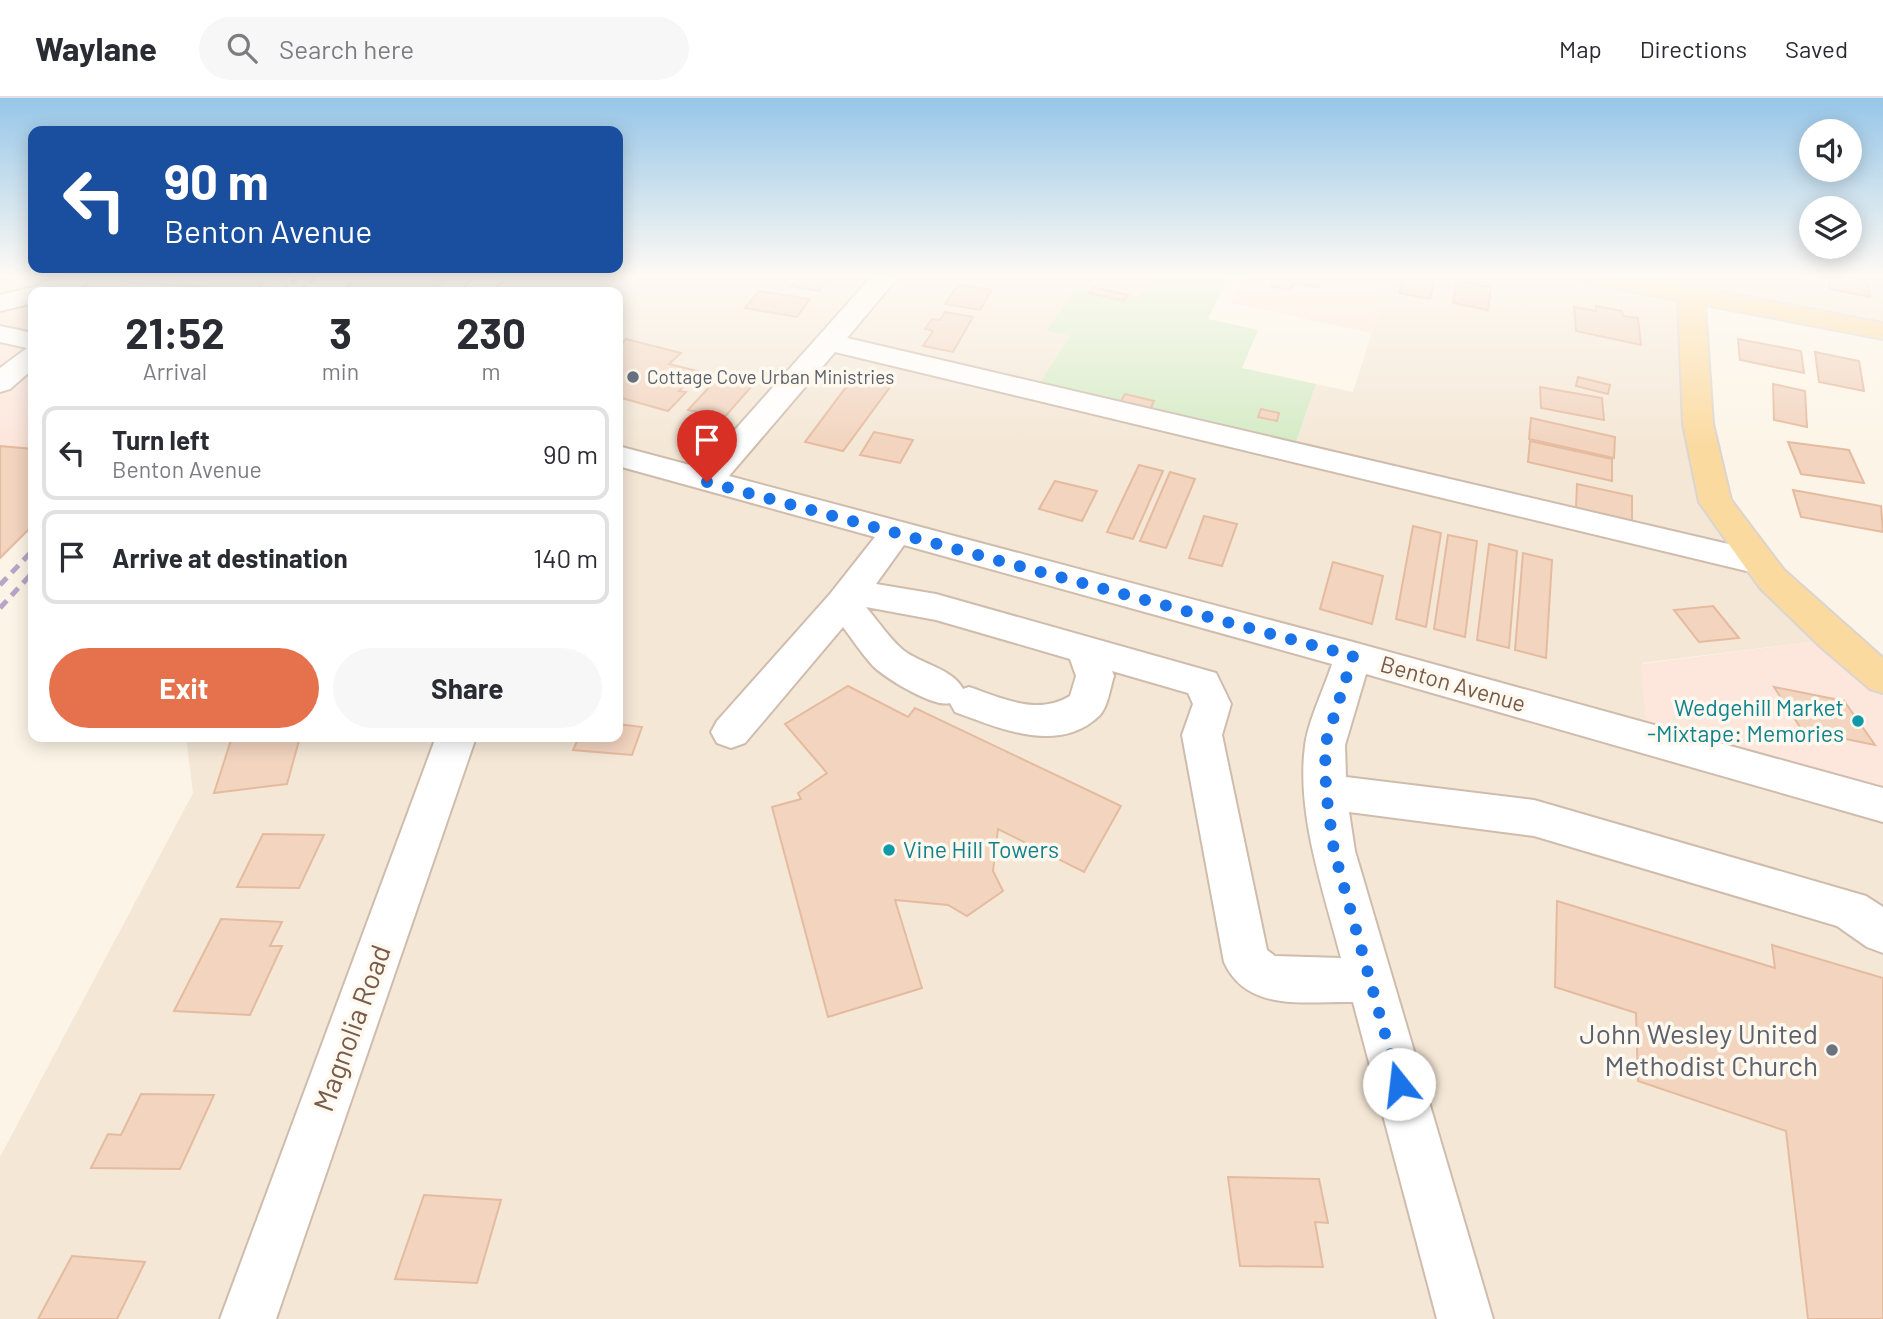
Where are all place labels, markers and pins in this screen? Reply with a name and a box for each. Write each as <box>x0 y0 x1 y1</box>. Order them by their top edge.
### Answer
place label: Cottage Cove Urban Ministries <box>647 365 894 388</box>
marker: Cottage Cove Urban Ministries <box>625 369 641 385</box>
pin <box>677 410 737 482</box>
place label: Wedgehill Market -Mixtape: Memories <box>1647 693 1844 747</box>
marker: Wedgehill Market -Mixtape: Memories <box>1850 713 1866 729</box>
place label: Vine Hill Towers <box>903 835 1059 863</box>
marker: Vine Hill Towers <box>881 842 897 858</box>
place label: John Wesley United Methodist Church <box>1580 1016 1818 1082</box>
marker: John Wesley United Methodist Church <box>1824 1042 1840 1058</box>

